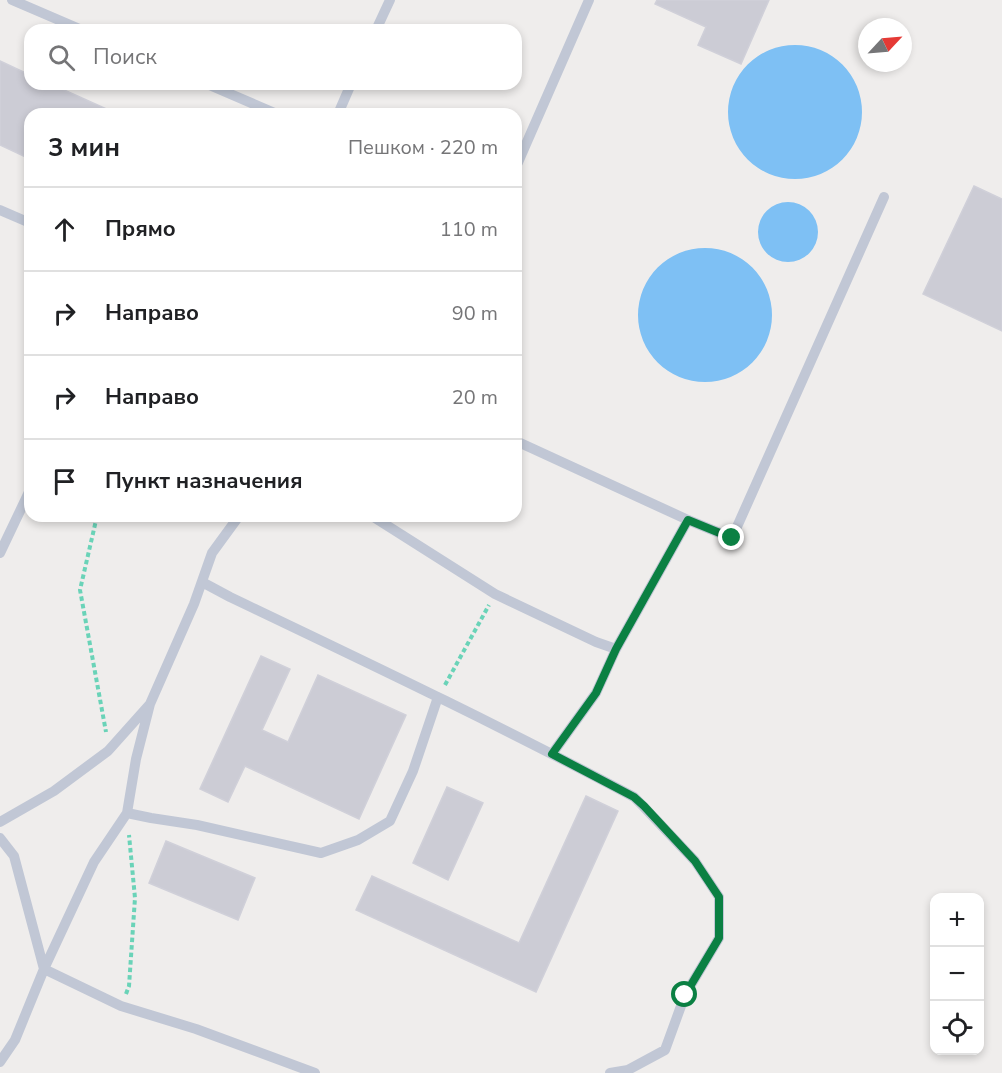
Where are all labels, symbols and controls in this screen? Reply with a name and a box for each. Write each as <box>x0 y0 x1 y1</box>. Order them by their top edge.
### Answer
north arrow <box>858 18 912 72</box>
search box <box>24 24 522 90</box>
icon: search <box>45 41 78 74</box>
text: Поиск <box>93 42 157 72</box>
text: 3 мин <box>48 130 120 165</box>
text: Пешком · 220 m <box>348 134 498 161</box>
icon: ahead <box>48 213 81 246</box>
text: Прямо <box>105 214 176 244</box>
text: 110 m <box>440 216 498 243</box>
icon: right <box>48 297 81 330</box>
text: Направо <box>105 298 199 328</box>
text: 90 m <box>452 300 498 327</box>
icon: right <box>48 381 81 414</box>
text: Направо <box>105 382 199 412</box>
text: 20 m <box>452 384 498 411</box>
icon: arrive <box>48 465 81 498</box>
text: Пункт назначения <box>105 466 303 496</box>
route end <box>718 524 744 550</box>
map controls <box>930 893 984 1055</box>
button: + <box>930 893 984 947</box>
button: − <box>930 947 984 1001</box>
route start <box>671 981 697 1007</box>
button: locate <box>930 1001 984 1055</box>

